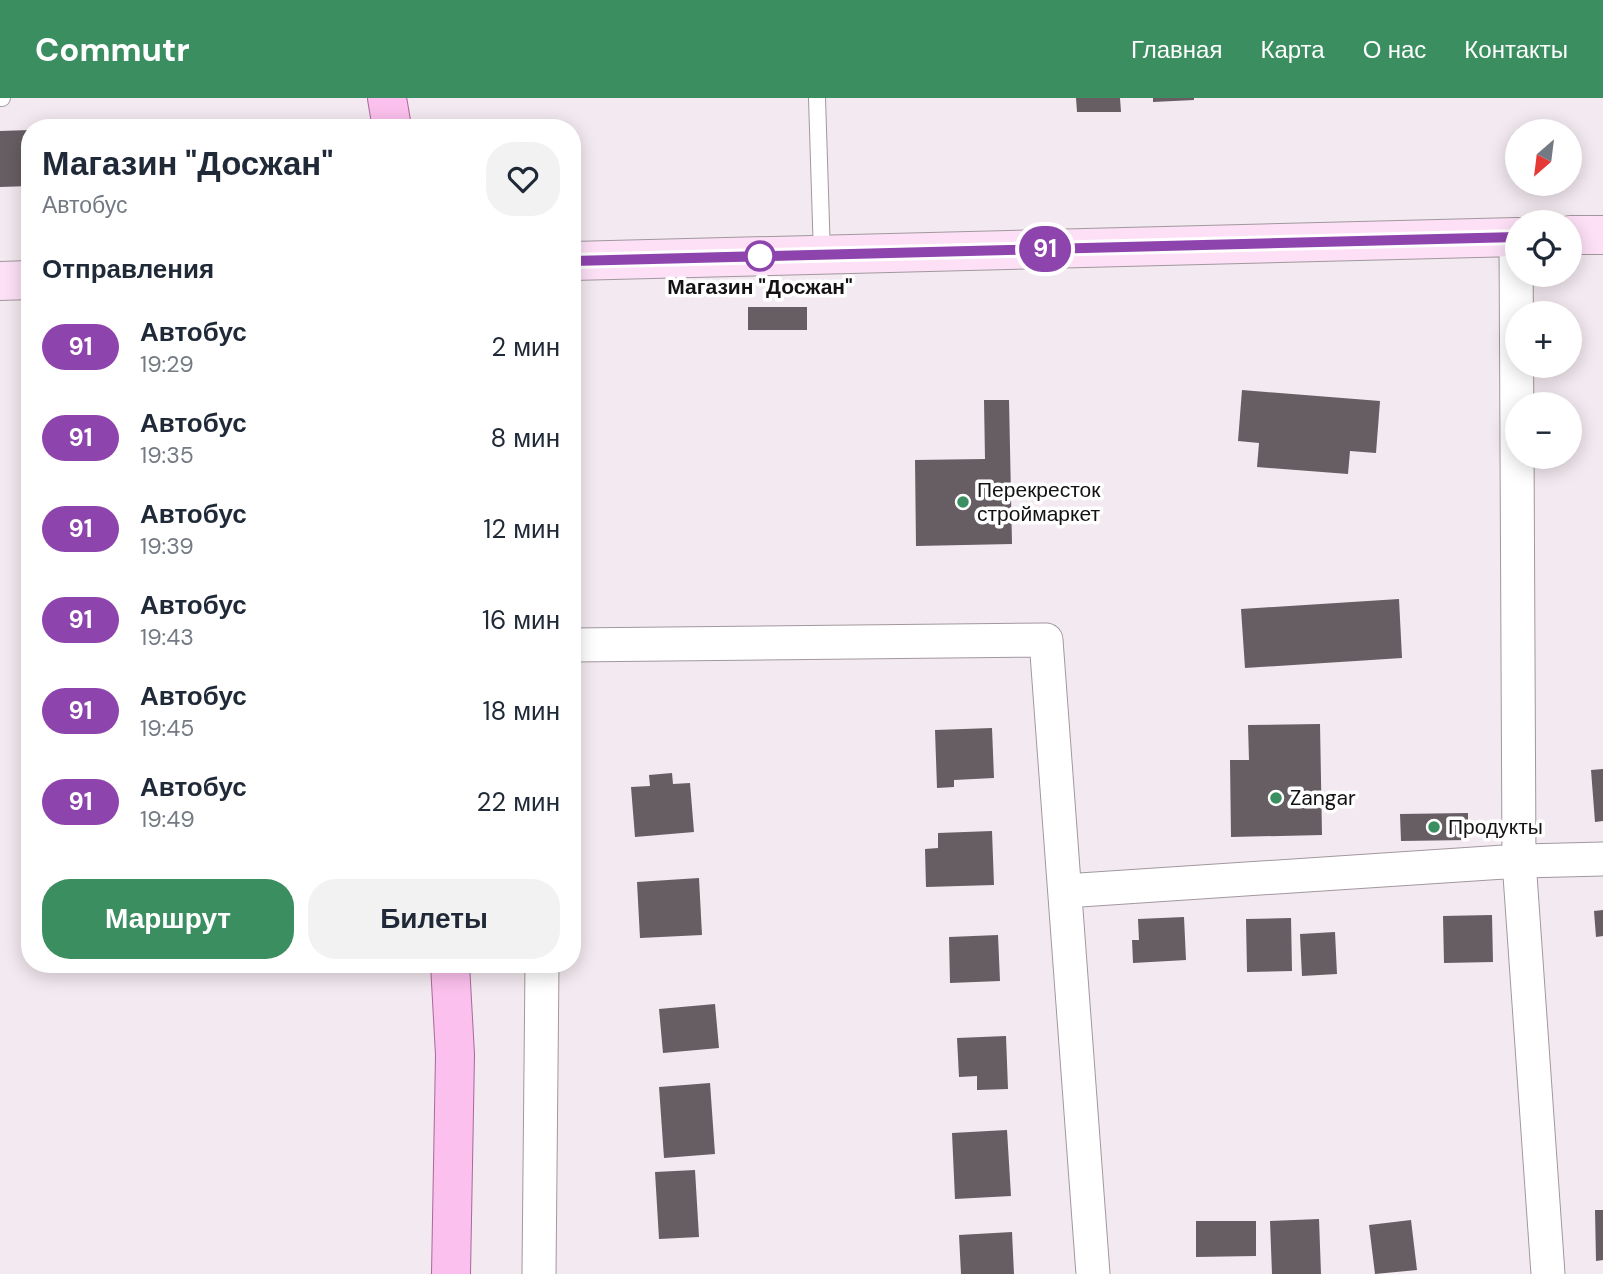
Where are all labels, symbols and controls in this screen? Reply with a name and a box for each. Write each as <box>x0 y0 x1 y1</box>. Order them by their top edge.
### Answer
text: Commutr <box>35 28 190 71</box>
text: Главная <box>1131 34 1222 65</box>
text: Карта <box>1260 34 1325 65</box>
text: О нас <box>1363 34 1426 65</box>
text: Контакты <box>1464 34 1568 65</box>
north arrow <box>1505 119 1582 196</box>
map controls <box>1505 119 1582 469</box>
text: Магазин "Досжан" <box>42 142 333 185</box>
button: heart <box>486 142 560 216</box>
text: Автобус <box>42 190 128 220</box>
button: locate <box>1505 210 1582 287</box>
line badge: 91 <box>1014 226 1076 272</box>
text: 91 <box>1033 233 1057 264</box>
marker: Магазин "Досжан" <box>745 241 775 271</box>
text: Отправления <box>42 252 214 286</box>
place label: Магазин "Досжан" <box>667 273 853 301</box>
button: + <box>1505 301 1582 378</box>
text: Автобус <box>140 315 247 349</box>
text: 2 мин <box>491 330 560 364</box>
text: 91 <box>69 331 92 362</box>
text: 19:29 <box>140 349 194 379</box>
button: − <box>1505 392 1582 469</box>
text: Автобус <box>140 406 247 440</box>
text: 8 мин <box>491 421 560 455</box>
text: 91 <box>69 422 92 453</box>
text: 19:35 <box>140 440 194 470</box>
place label: Перекресток строймаркет <box>977 476 1101 528</box>
marker: Перекресток строймаркет <box>955 494 971 510</box>
text: Автобус <box>140 497 247 531</box>
text: 12 мин <box>483 512 560 546</box>
text: 91 <box>69 513 92 544</box>
text: 19:39 <box>140 531 194 561</box>
text: Автобус <box>140 588 247 622</box>
text: 16 мин <box>482 603 560 637</box>
text: 91 <box>69 604 92 635</box>
text: 19:43 <box>140 622 194 652</box>
text: Автобус <box>140 679 247 713</box>
text: 18 мин <box>482 694 560 728</box>
text: 91 <box>69 695 92 726</box>
text: 19:45 <box>140 713 194 743</box>
text: Автобус <box>140 770 247 804</box>
place label: Zangar <box>1290 784 1356 812</box>
text: 22 мин <box>476 785 560 819</box>
text: 91 <box>69 786 92 817</box>
marker: Zangar <box>1268 790 1284 806</box>
text: 19:49 <box>140 804 195 834</box>
place label: Продукты <box>1448 813 1543 841</box>
marker: Продукты <box>1426 819 1442 835</box>
button: Маршрут <box>42 879 294 959</box>
button: Билеты <box>308 879 560 959</box>

